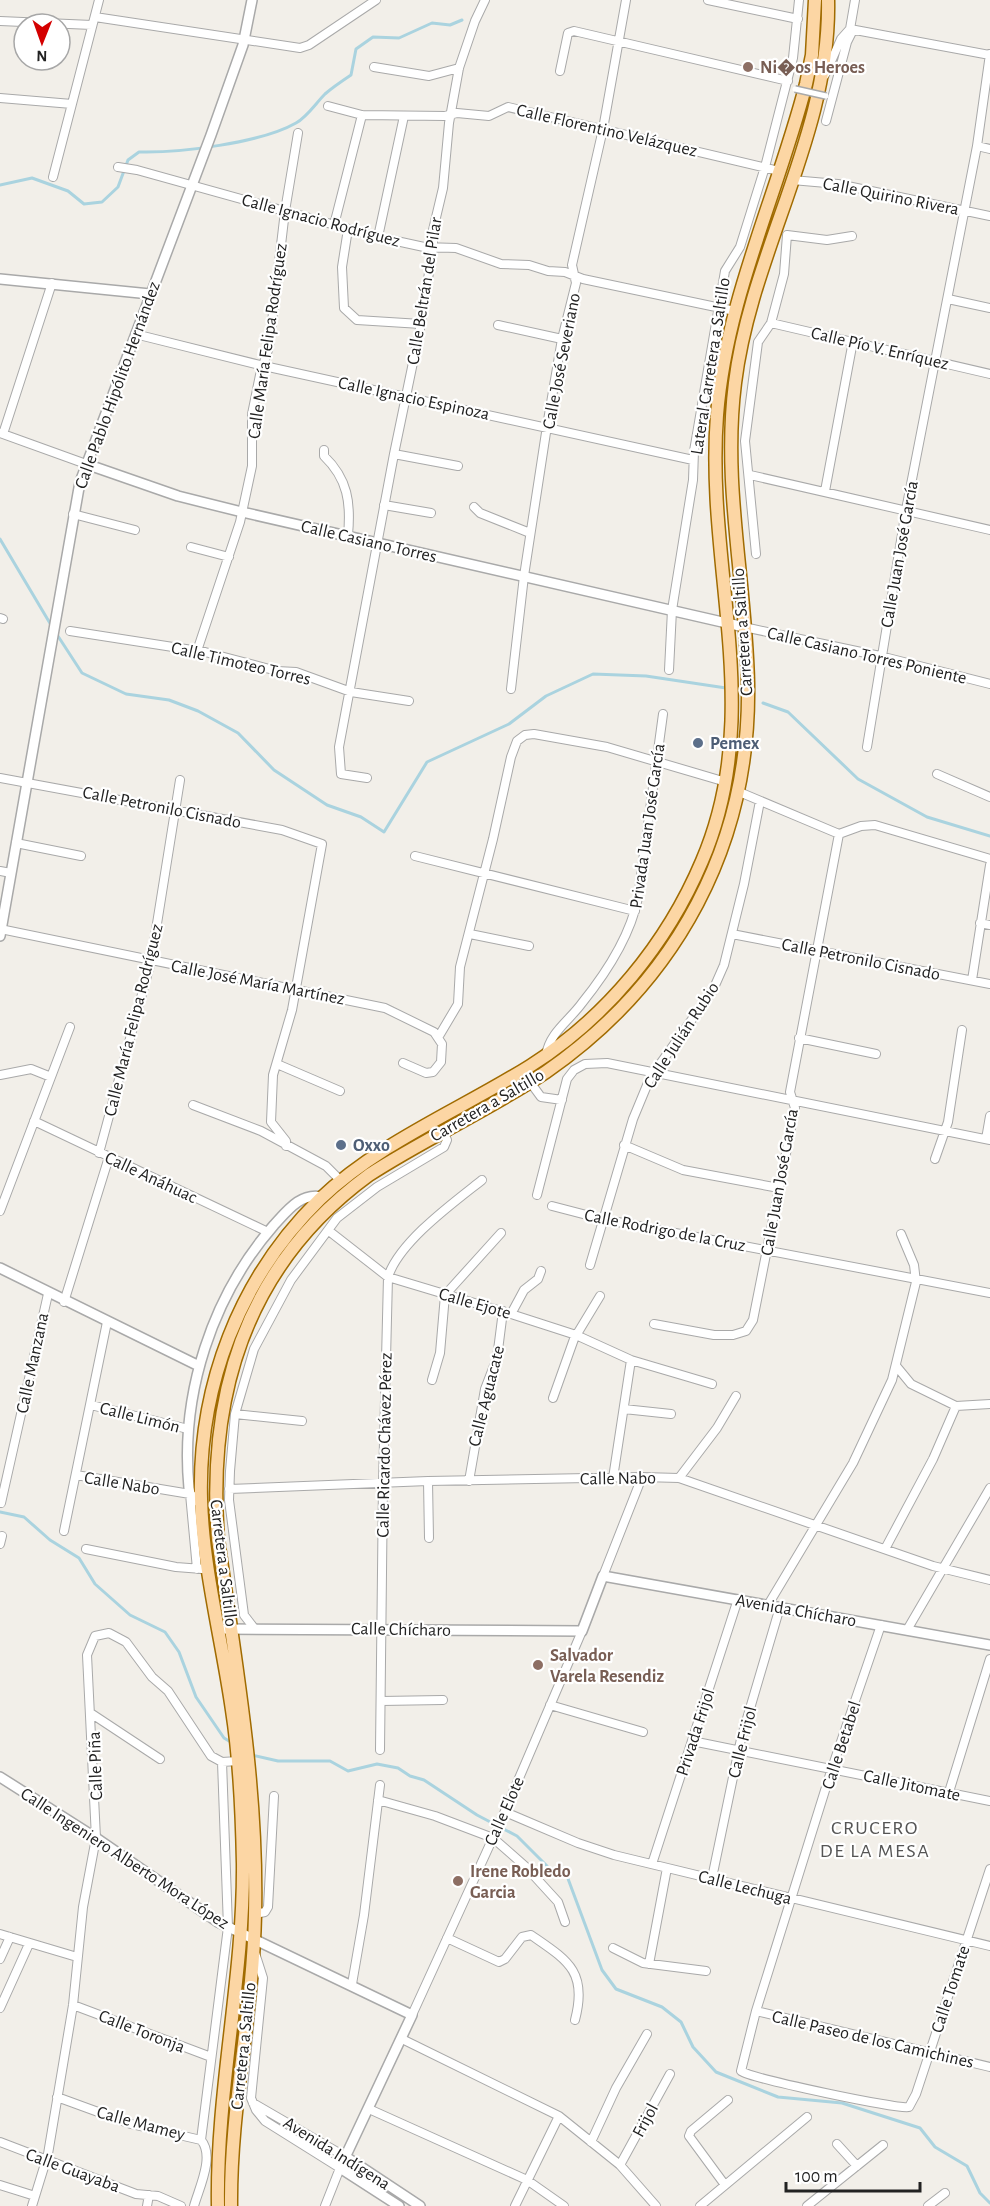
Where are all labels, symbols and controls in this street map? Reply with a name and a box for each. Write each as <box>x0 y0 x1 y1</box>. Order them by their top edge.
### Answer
north arrow <box>12 12 72 72</box>
text: N <box>36 48 47 64</box>
place label: Ni�os Heroes <box>760 58 865 77</box>
marker: Ni�os Heroes <box>741 60 755 74</box>
street label: Calle Florentino Velázquez <box>515 101 699 161</box>
street label: Calle Quirino Rivera <box>821 175 960 219</box>
street label: Calle Ignacio Rodríguez <box>240 191 402 251</box>
street label: Calle Beltrán del Pilar <box>404 216 446 366</box>
street label: Calle María Felipa Rodríguez <box>245 242 291 440</box>
street label: Lateral Carretera a Saltillo <box>688 276 734 456</box>
street label: Calle Pablo Hipólito Hernández <box>72 279 164 491</box>
street label: Calle José Severiano <box>540 291 584 431</box>
street label: Calle Pío V. Enríquez <box>809 324 950 374</box>
street label: Calle Ignacio Espinoza <box>337 374 491 424</box>
street label: Calle Juan José García <box>878 479 922 629</box>
street label: Calle Casiano Torres <box>299 518 438 566</box>
street label: Carretera a Saltillo <box>730 567 756 696</box>
street label: Calle Casiano Torres Poniente <box>765 624 968 688</box>
street label: Calle Timoteo Torres <box>169 639 312 689</box>
place label: Pemex <box>710 735 760 753</box>
marker: Pemex <box>691 736 705 750</box>
street label: Privada Juan José García <box>627 742 668 910</box>
street label: Calle Petronilo Cisnado <box>81 784 243 832</box>
street label: Calle María Felipa Rodríguez <box>101 922 167 1118</box>
street label: Calle Petronilo Cisnado <box>780 936 942 984</box>
street label: Calle José María Martínez <box>169 957 346 1009</box>
street label: Calle Julián Rubio <box>641 979 723 1092</box>
street label: Carretera a Saltillo <box>428 1066 548 1146</box>
street label: Calle Juan José García <box>758 1107 802 1257</box>
place label: Oxxo <box>353 1137 390 1155</box>
marker: Oxxo <box>334 1138 348 1152</box>
street label: Calle Anáhuac <box>102 1149 199 1207</box>
street label: Calle Rodrigo de la Cruz <box>583 1207 747 1255</box>
street label: Calle Ejote <box>437 1285 513 1323</box>
street label: Calle Manzana <box>14 1311 52 1415</box>
street label: Calle Aguacate <box>466 1344 508 1449</box>
street label: Calle Ricardo Chávez Pérez <box>374 1352 396 1538</box>
street label: Calle Limón <box>98 1399 182 1437</box>
street label: Calle Nabo <box>83 1469 161 1499</box>
street label: Calle Nabo <box>580 1469 656 1489</box>
street label: Carretera a Saltillo <box>206 1498 240 1628</box>
street label: Avenida Chícharo <box>734 1592 858 1630</box>
street label: Calle Chícharo <box>351 1620 451 1640</box>
place label: Salvador Varela Resendiz <box>550 1647 665 1686</box>
marker: Salvador Varela Resendiz <box>531 1658 545 1672</box>
street label: Privada Frijol <box>673 1686 719 1778</box>
street label: Calle Betabel <box>819 1699 865 1792</box>
street label: Calle Frijol <box>725 1705 761 1780</box>
street label: Calle Piña <box>86 1731 106 1801</box>
street label: Calle Jitomate <box>862 1767 962 1805</box>
street label: Calle Elote <box>482 1774 528 1849</box>
street label: Calle Ingeniero Alberto Mora López <box>17 1785 232 1933</box>
district label: CRUCERO DE LA MESA <box>820 1818 930 1861</box>
place label: Irene Robledo Garcia <box>470 1863 571 1902</box>
street label: Calle Lechuga <box>696 1868 793 1908</box>
marker: Irene Robledo Garcia <box>451 1874 465 1888</box>
street label: Calle Tomate <box>928 1943 974 2035</box>
street label: Carretera a Saltillo <box>228 1981 260 2111</box>
street label: Calle Toronja <box>96 2007 187 2057</box>
street label: Calle Paseo de los Camichines <box>770 2008 975 2072</box>
street label: Frijol <box>630 2101 662 2140</box>
street label: Calle Mamey <box>95 2104 187 2144</box>
street label: Avenida Indígena <box>280 2114 393 2194</box>
street label: Calle Guayaba <box>23 2146 122 2196</box>
scale bar <box>786 2155 920 2193</box>
text: 100 m <box>795 2168 838 2186</box>

